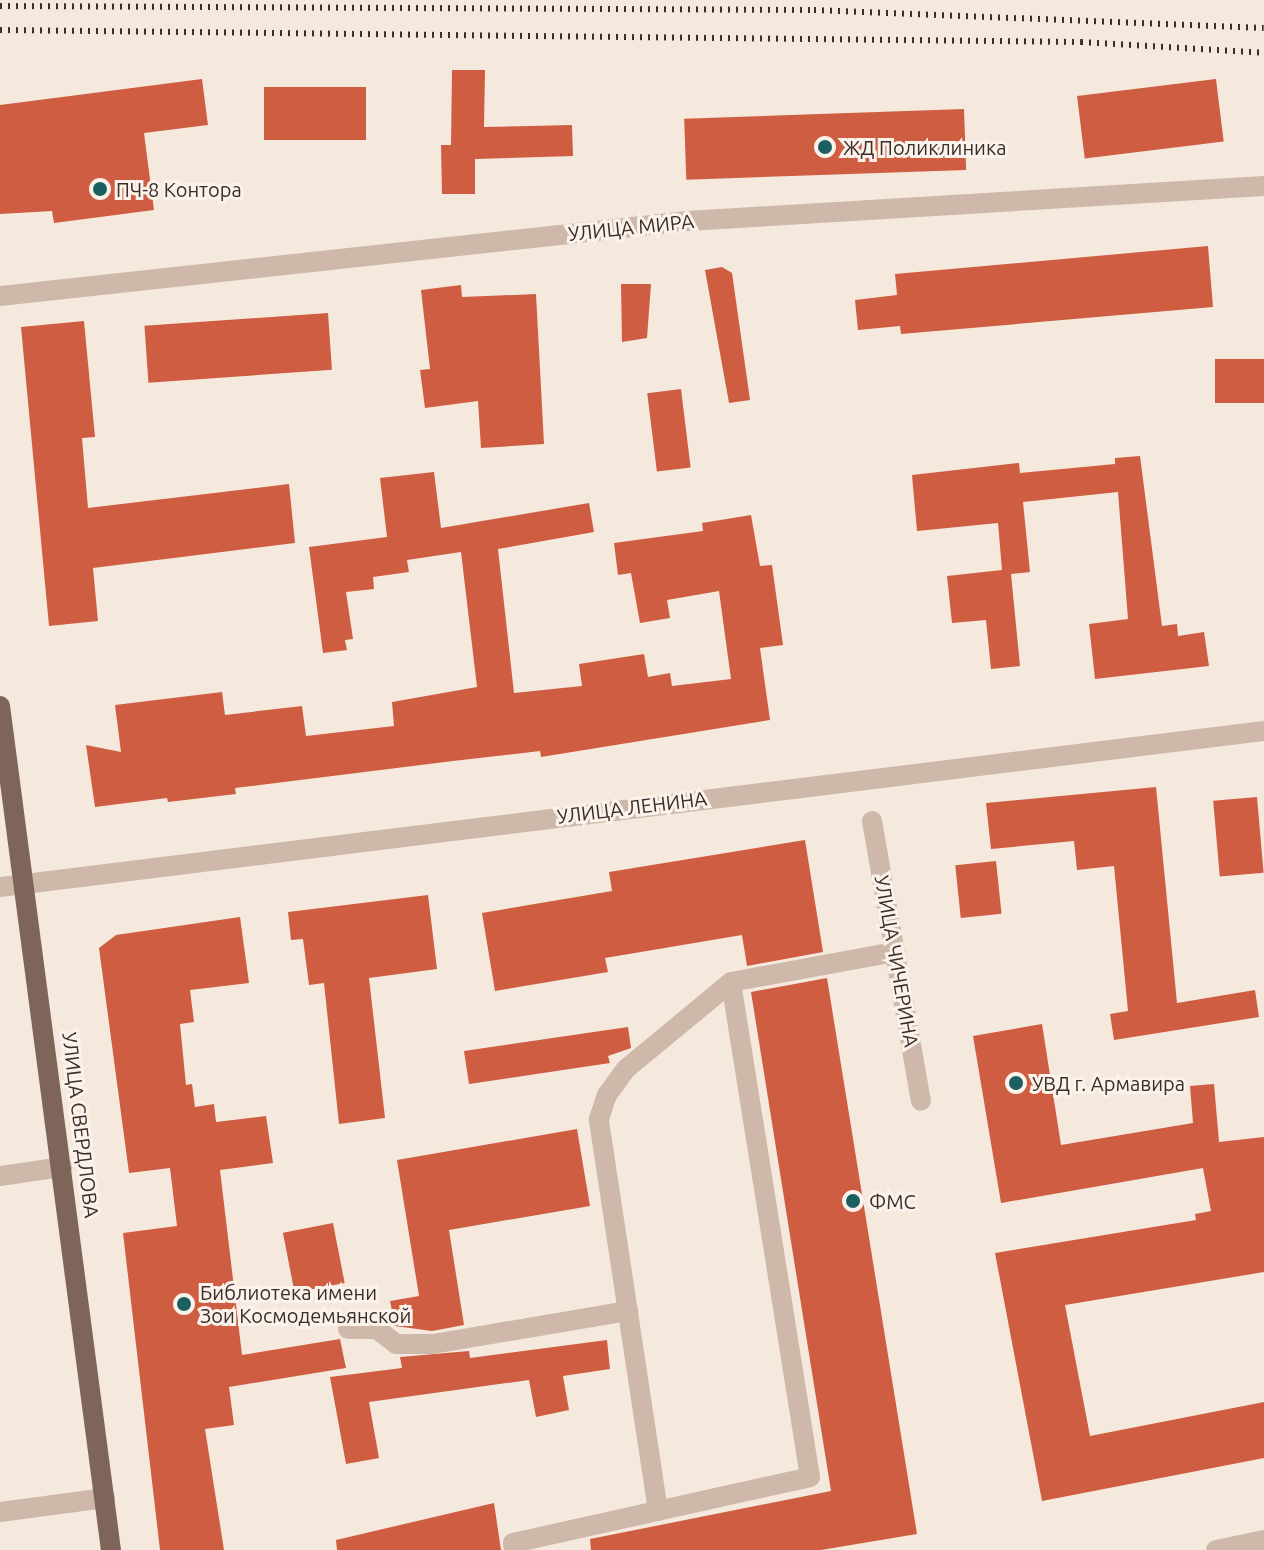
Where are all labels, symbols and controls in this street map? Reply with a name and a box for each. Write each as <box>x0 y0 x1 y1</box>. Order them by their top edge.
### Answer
place label: ЖД Поликлиника <box>843 135 1006 159</box>
marker: ЖД Поликлиника <box>814 136 836 158</box>
place label: ПЧ-8 Контора <box>116 177 242 201</box>
marker: ПЧ-8 Контора <box>91 180 109 198</box>
street label: УЛИЦА МИРА <box>567 208 695 246</box>
street label: УЛИЦА ЛЕНИНА <box>556 786 708 828</box>
street label: УЛИЦА ЧИЧЕРИНА <box>870 873 924 1049</box>
street label: УЛИЦА СВЕРДЛОВА <box>58 1031 104 1219</box>
place label: УВД г. Армавира <box>1032 1071 1185 1095</box>
marker: УВД г. Армавира <box>1007 1074 1025 1092</box>
place label: ФМС <box>869 1189 916 1213</box>
marker: ФМС <box>844 1192 862 1210</box>
place label: Библиотека имени Зои Космодемьянской <box>200 1280 411 1327</box>
marker: Библиотека имени Зои Космодемьянской <box>175 1295 193 1313</box>

